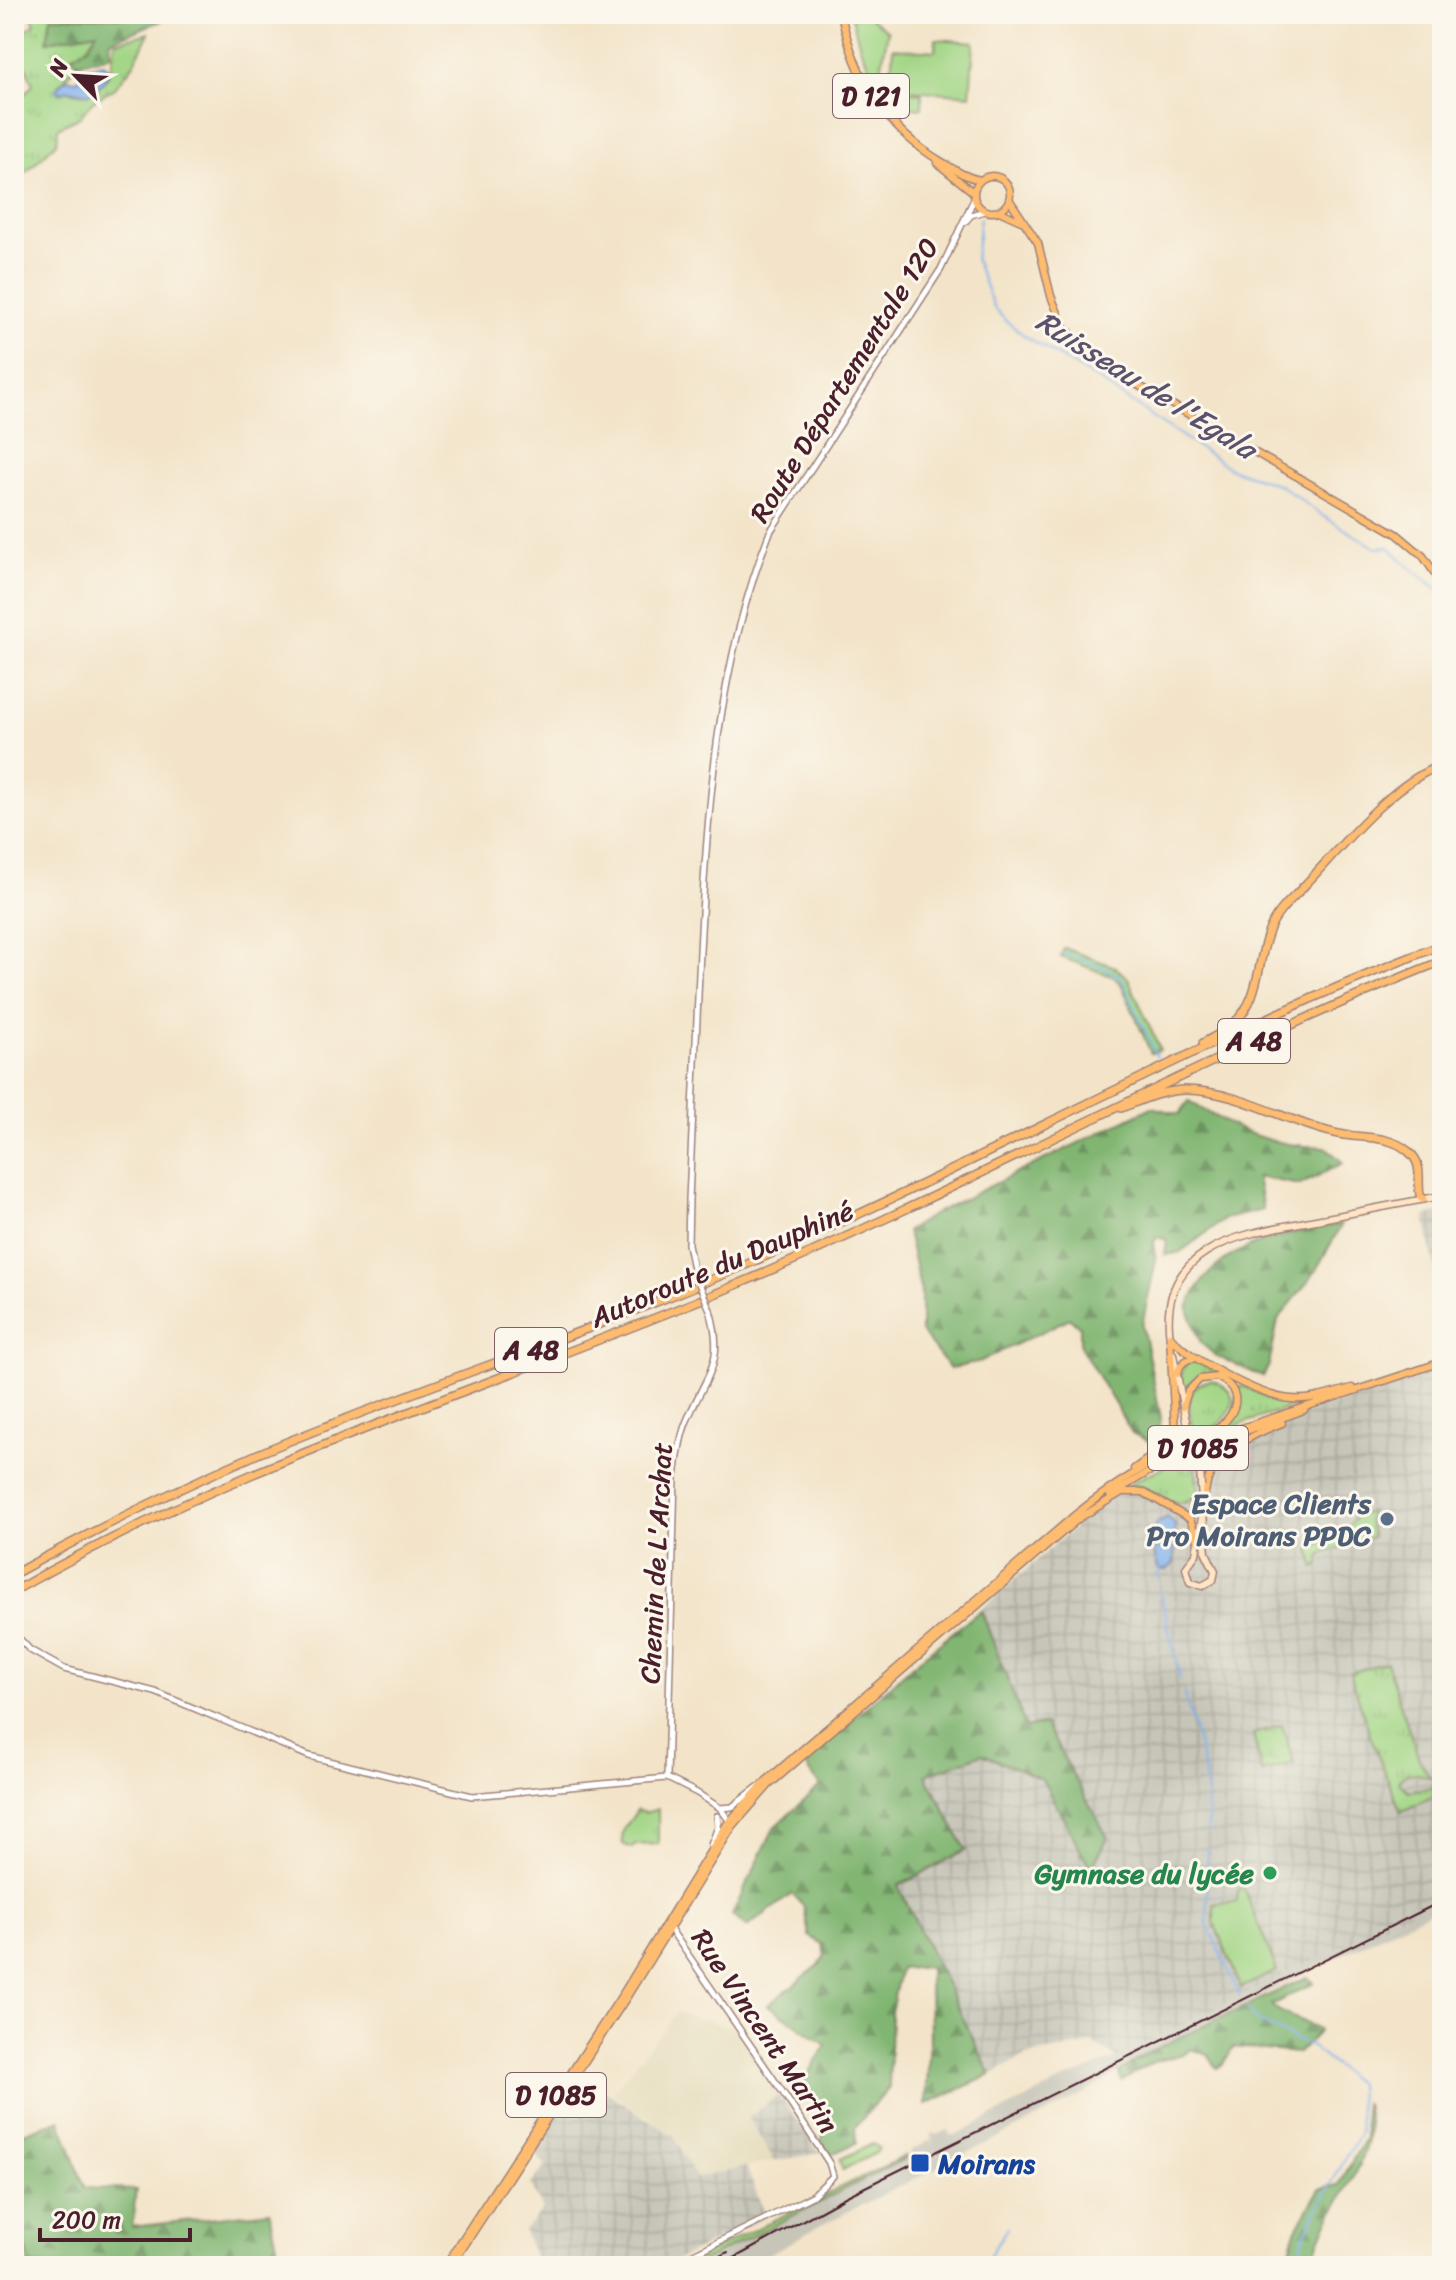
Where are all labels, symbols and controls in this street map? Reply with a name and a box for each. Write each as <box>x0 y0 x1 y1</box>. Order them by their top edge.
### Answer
north arrow <box>36 36 116 116</box>
text: N <box>37 52 80 84</box>
road number: D 121 <box>833 74 909 118</box>
street label: Route Départementale 120 <box>736 227 952 533</box>
water label: Ruisseau de l'Egala <box>1025 295 1270 477</box>
road number: A 48 <box>1218 1019 1290 1063</box>
street label: Autoroute du Dauphiné <box>581 1186 862 1342</box>
road number: A 48 <box>495 1328 567 1372</box>
road number: D 1085 <box>1148 1426 1248 1470</box>
street label: Chemin de L'Archat <box>625 1441 687 1685</box>
place label: Espace Clients Pro Moirans PPDC <box>1147 1479 1372 1560</box>
marker: Espace Clients Pro Moirans PPDC <box>1378 1510 1396 1528</box>
place label: Gymnase du lycée <box>1034 1849 1255 1898</box>
marker: Gymnase du lycée <box>1261 1864 1279 1882</box>
street label: Rue Vincent Martin <box>678 1918 852 2144</box>
road number: D 1085 <box>506 2073 606 2117</box>
place label: Moirans <box>937 2139 1035 2188</box>
marker: Moirans <box>909 2152 931 2174</box>
scale bar <box>40 2192 190 2242</box>
text: 200 m <box>52 2199 121 2241</box>

